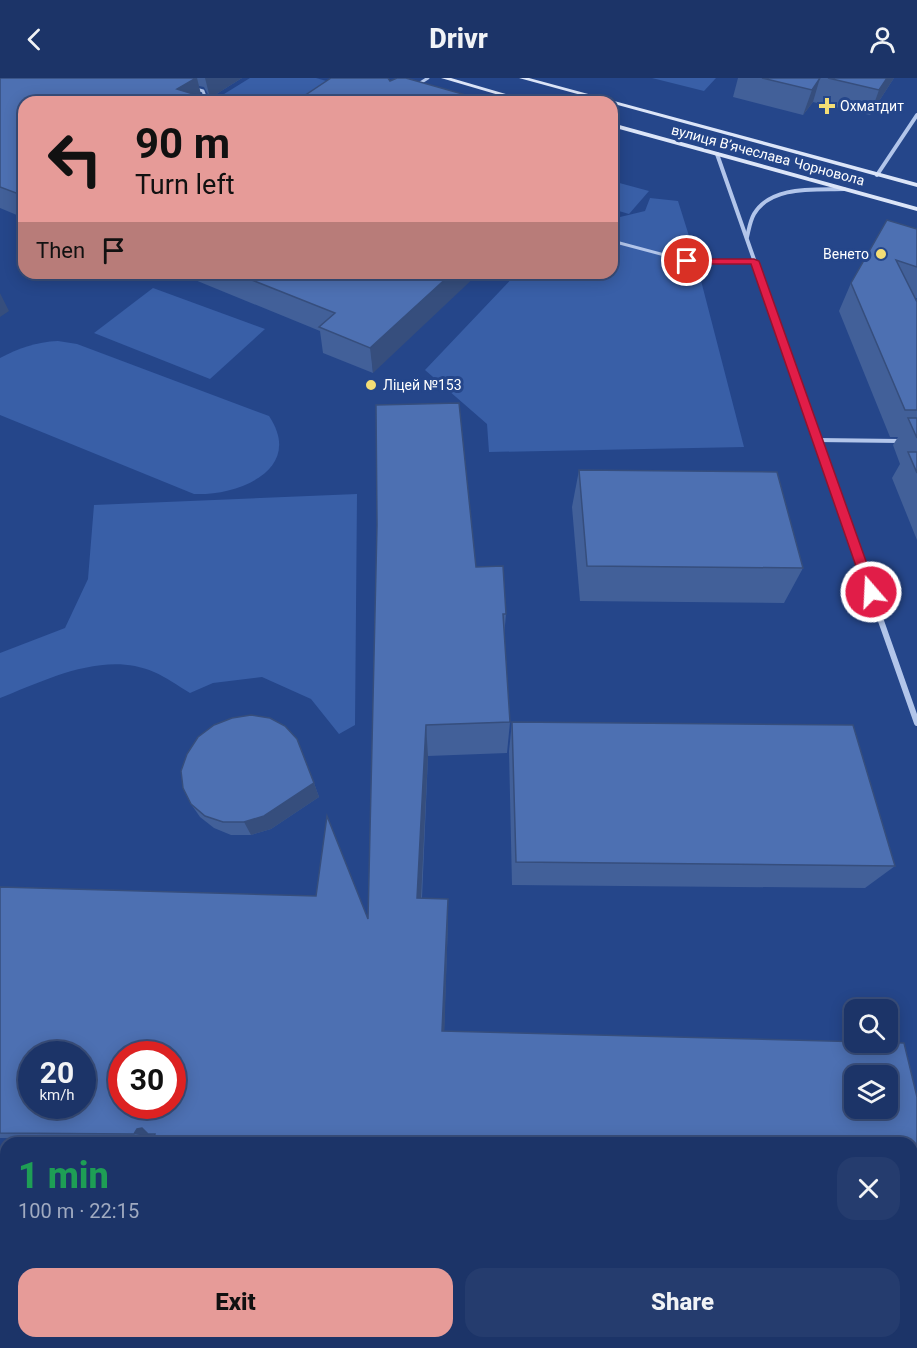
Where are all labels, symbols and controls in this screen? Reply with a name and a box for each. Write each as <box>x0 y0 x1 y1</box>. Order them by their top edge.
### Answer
icon: back <box>18 23 51 56</box>
text: Drivr <box>429 23 488 55</box>
icon: person <box>866 23 899 56</box>
marker: Охматдит <box>818 97 836 115</box>
place label: Охматдит <box>840 98 904 114</box>
text: 90 m <box>135 119 230 168</box>
icon: left <box>36 120 114 198</box>
street label: вулиця Вʼячеслава Чорновола <box>670 121 866 189</box>
text: Turn left <box>135 169 235 201</box>
icon: arrive <box>97 234 130 267</box>
pin <box>661 235 712 286</box>
text: Then <box>36 238 85 263</box>
icon: arrive <box>670 244 703 277</box>
place label: Венето <box>823 246 869 262</box>
marker: Венето <box>874 247 888 261</box>
place label: Ліцей №153 <box>383 377 462 393</box>
marker: Ліцей №153 <box>364 378 378 392</box>
position arrow <box>839 560 903 624</box>
map controls <box>844 999 898 1119</box>
button: search <box>844 999 898 1053</box>
speed limit sign: 30 <box>108 1041 186 1119</box>
text: 20 <box>40 1055 74 1090</box>
button: layers <box>844 1065 898 1119</box>
text: km/h <box>39 1086 75 1104</box>
text: 1 min <box>18 1155 109 1197</box>
button: close <box>837 1157 900 1220</box>
text: 100 m · 22:15 <box>18 1199 139 1223</box>
button: Exit <box>18 1268 453 1337</box>
button: Share <box>465 1268 900 1337</box>

